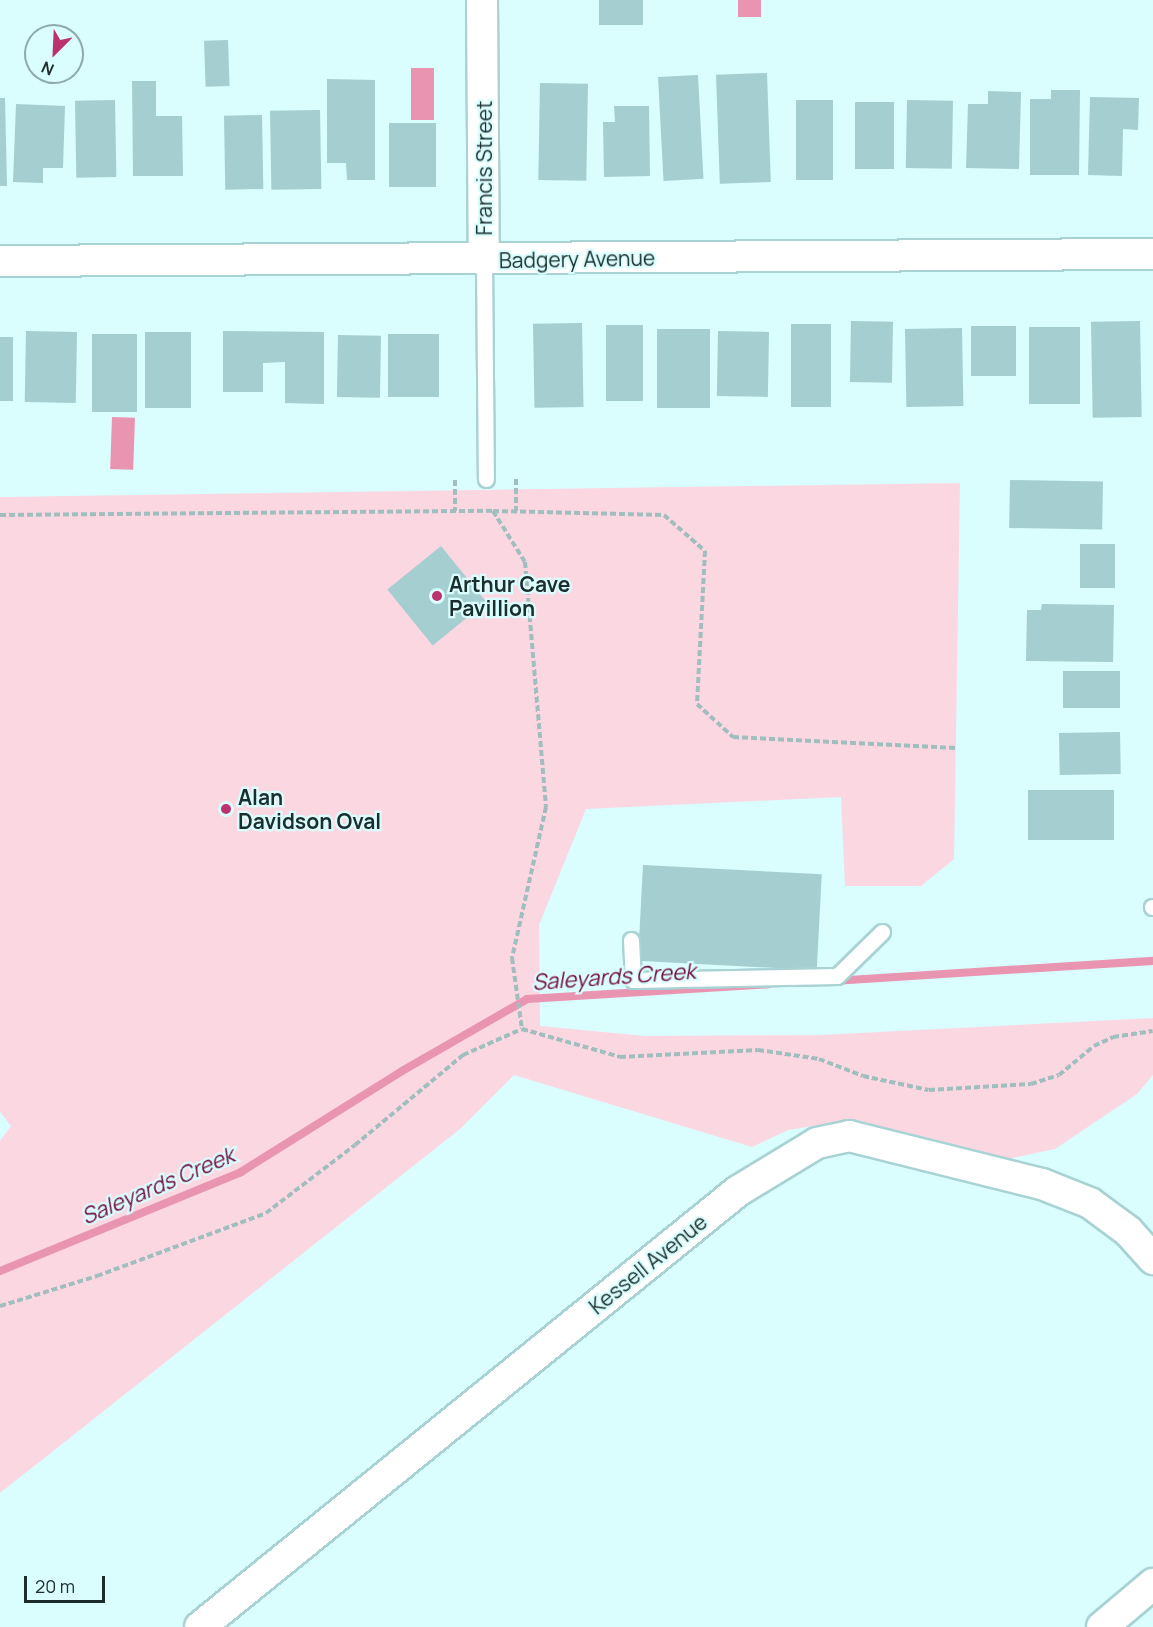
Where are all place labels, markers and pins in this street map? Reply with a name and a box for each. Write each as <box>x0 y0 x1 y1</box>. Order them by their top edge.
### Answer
place label: Arthur Cave Pavillion <box>449 571 570 621</box>
marker: Arthur Cave Pavillion <box>430 589 444 603</box>
place label: Alan Davidson Oval <box>238 784 381 834</box>
marker: Alan Davidson Oval <box>219 802 233 816</box>

